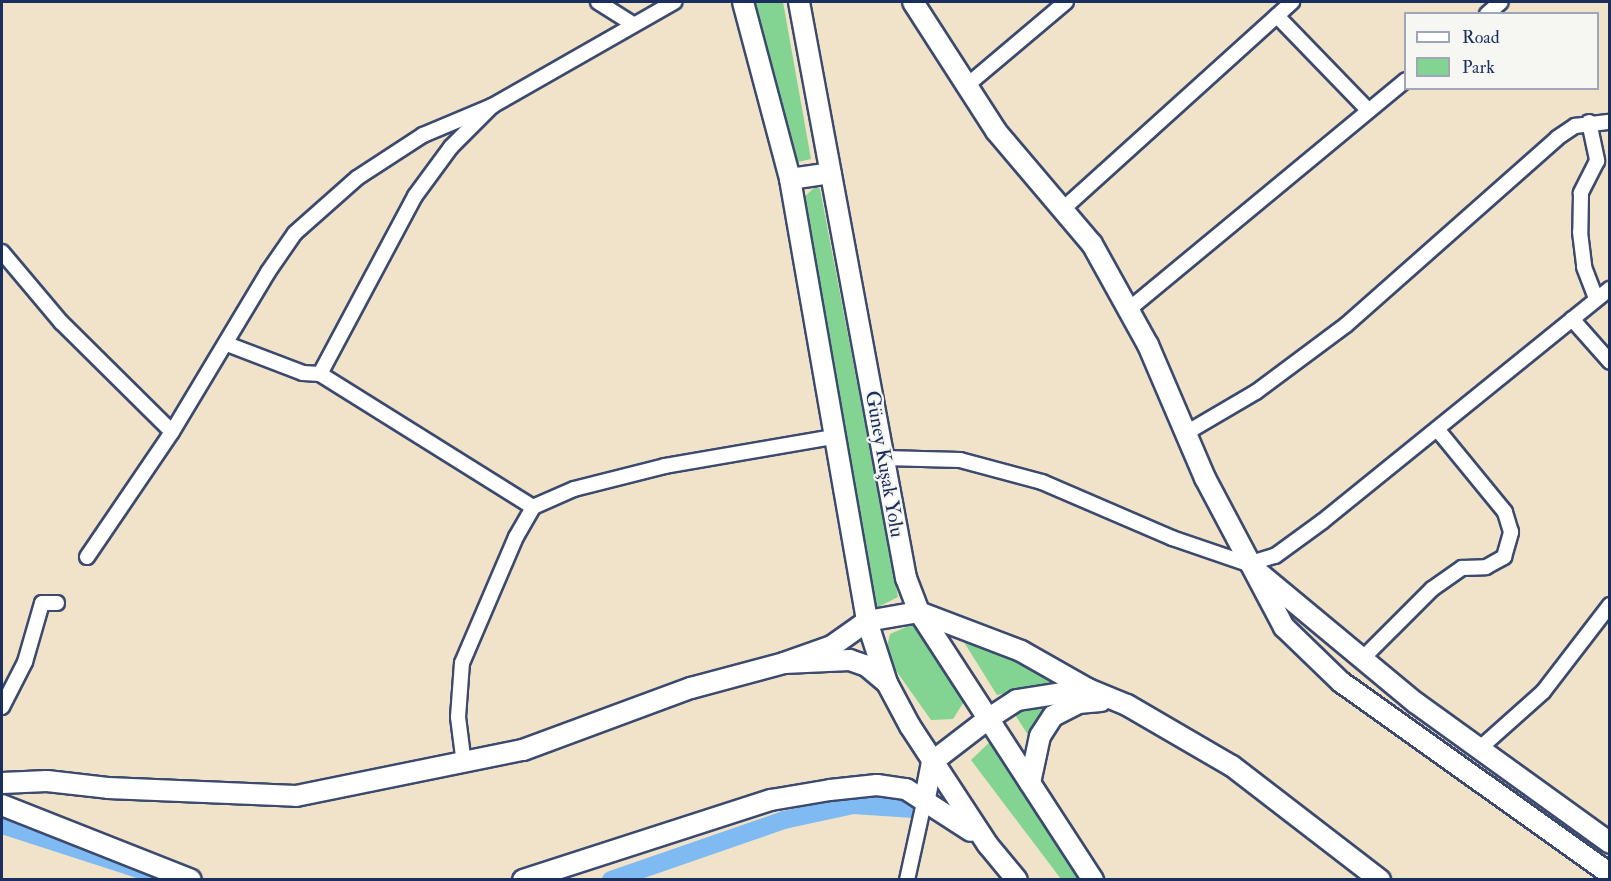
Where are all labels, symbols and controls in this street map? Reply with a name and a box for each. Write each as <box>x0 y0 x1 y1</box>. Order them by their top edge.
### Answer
legend <box>1404 12 1599 90</box>
text: Road <box>1462 26 1500 49</box>
text: Park <box>1462 56 1495 79</box>
street label: Güney Kuşak Yolu <box>860 389 910 539</box>

